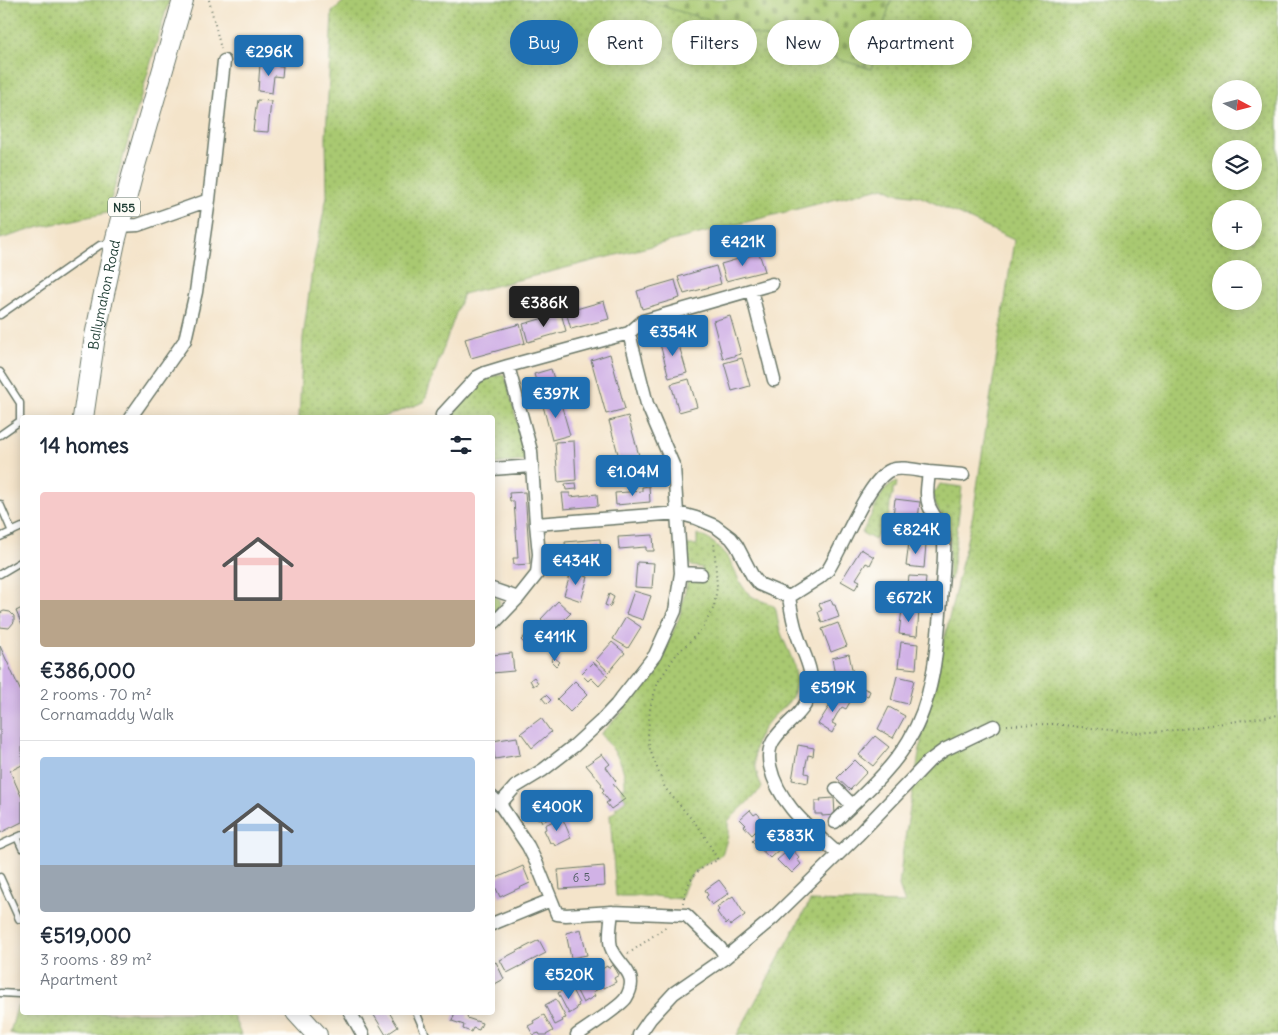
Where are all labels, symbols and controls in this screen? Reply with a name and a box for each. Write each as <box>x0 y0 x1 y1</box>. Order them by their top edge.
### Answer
chip: Buy <box>510 20 578 65</box>
chip: Rent <box>588 20 662 65</box>
chip: Filters <box>672 20 757 65</box>
chip: New <box>767 20 839 65</box>
chip: Apartment <box>849 20 972 65</box>
pin: €296K <box>234 34 304 77</box>
text: €296K <box>245 41 293 61</box>
north arrow <box>1212 80 1262 130</box>
map controls <box>1212 80 1262 310</box>
button: layers <box>1212 140 1262 190</box>
road number: N55 <box>108 198 140 216</box>
button: + <box>1212 200 1262 250</box>
pin: €421K <box>708 224 778 267</box>
text: €421K <box>721 231 765 251</box>
street label: Ballymahon Road <box>84 238 124 351</box>
button: − <box>1212 260 1262 310</box>
pin: €386K <box>509 286 579 328</box>
text: €386K <box>520 292 568 312</box>
pin: €354K <box>638 314 708 357</box>
text: €354K <box>649 321 697 341</box>
pin: €397K <box>521 376 591 419</box>
text: €397K <box>533 383 579 403</box>
icon: filters <box>447 431 475 459</box>
text: 14 homes <box>40 432 129 459</box>
pin: €1.04M <box>592 454 674 497</box>
text: €1.04M <box>607 461 659 481</box>
pin: €824K <box>881 512 951 555</box>
text: €824K <box>892 519 940 539</box>
icon: home <box>213 524 303 614</box>
pin: €434K <box>541 544 611 586</box>
text: €434K <box>552 550 600 570</box>
pin: €672K <box>874 580 944 623</box>
text: €672K <box>886 587 932 607</box>
pin: €411K <box>520 620 590 662</box>
text: €411K <box>534 626 576 646</box>
text: €386,000 <box>40 657 136 684</box>
pin: €519K <box>798 670 868 713</box>
text: €519K <box>811 677 855 697</box>
text: 2 rooms · 70 m² <box>40 684 152 704</box>
text: Cornamaddy Walk <box>40 704 174 724</box>
icon: home <box>213 790 303 880</box>
pin: €400K <box>522 790 592 832</box>
text: €400K <box>532 796 582 816</box>
pin: €383K <box>755 818 825 861</box>
text: €383K <box>766 825 814 845</box>
house number: 5 <box>584 870 590 884</box>
house number: 6 <box>573 871 579 885</box>
text: €519,000 <box>40 922 131 949</box>
text: 3 rooms · 89 m² <box>40 949 152 969</box>
pin: €520K <box>534 958 604 1000</box>
text: €520K <box>545 964 593 984</box>
text: Apartment <box>40 969 118 989</box>

